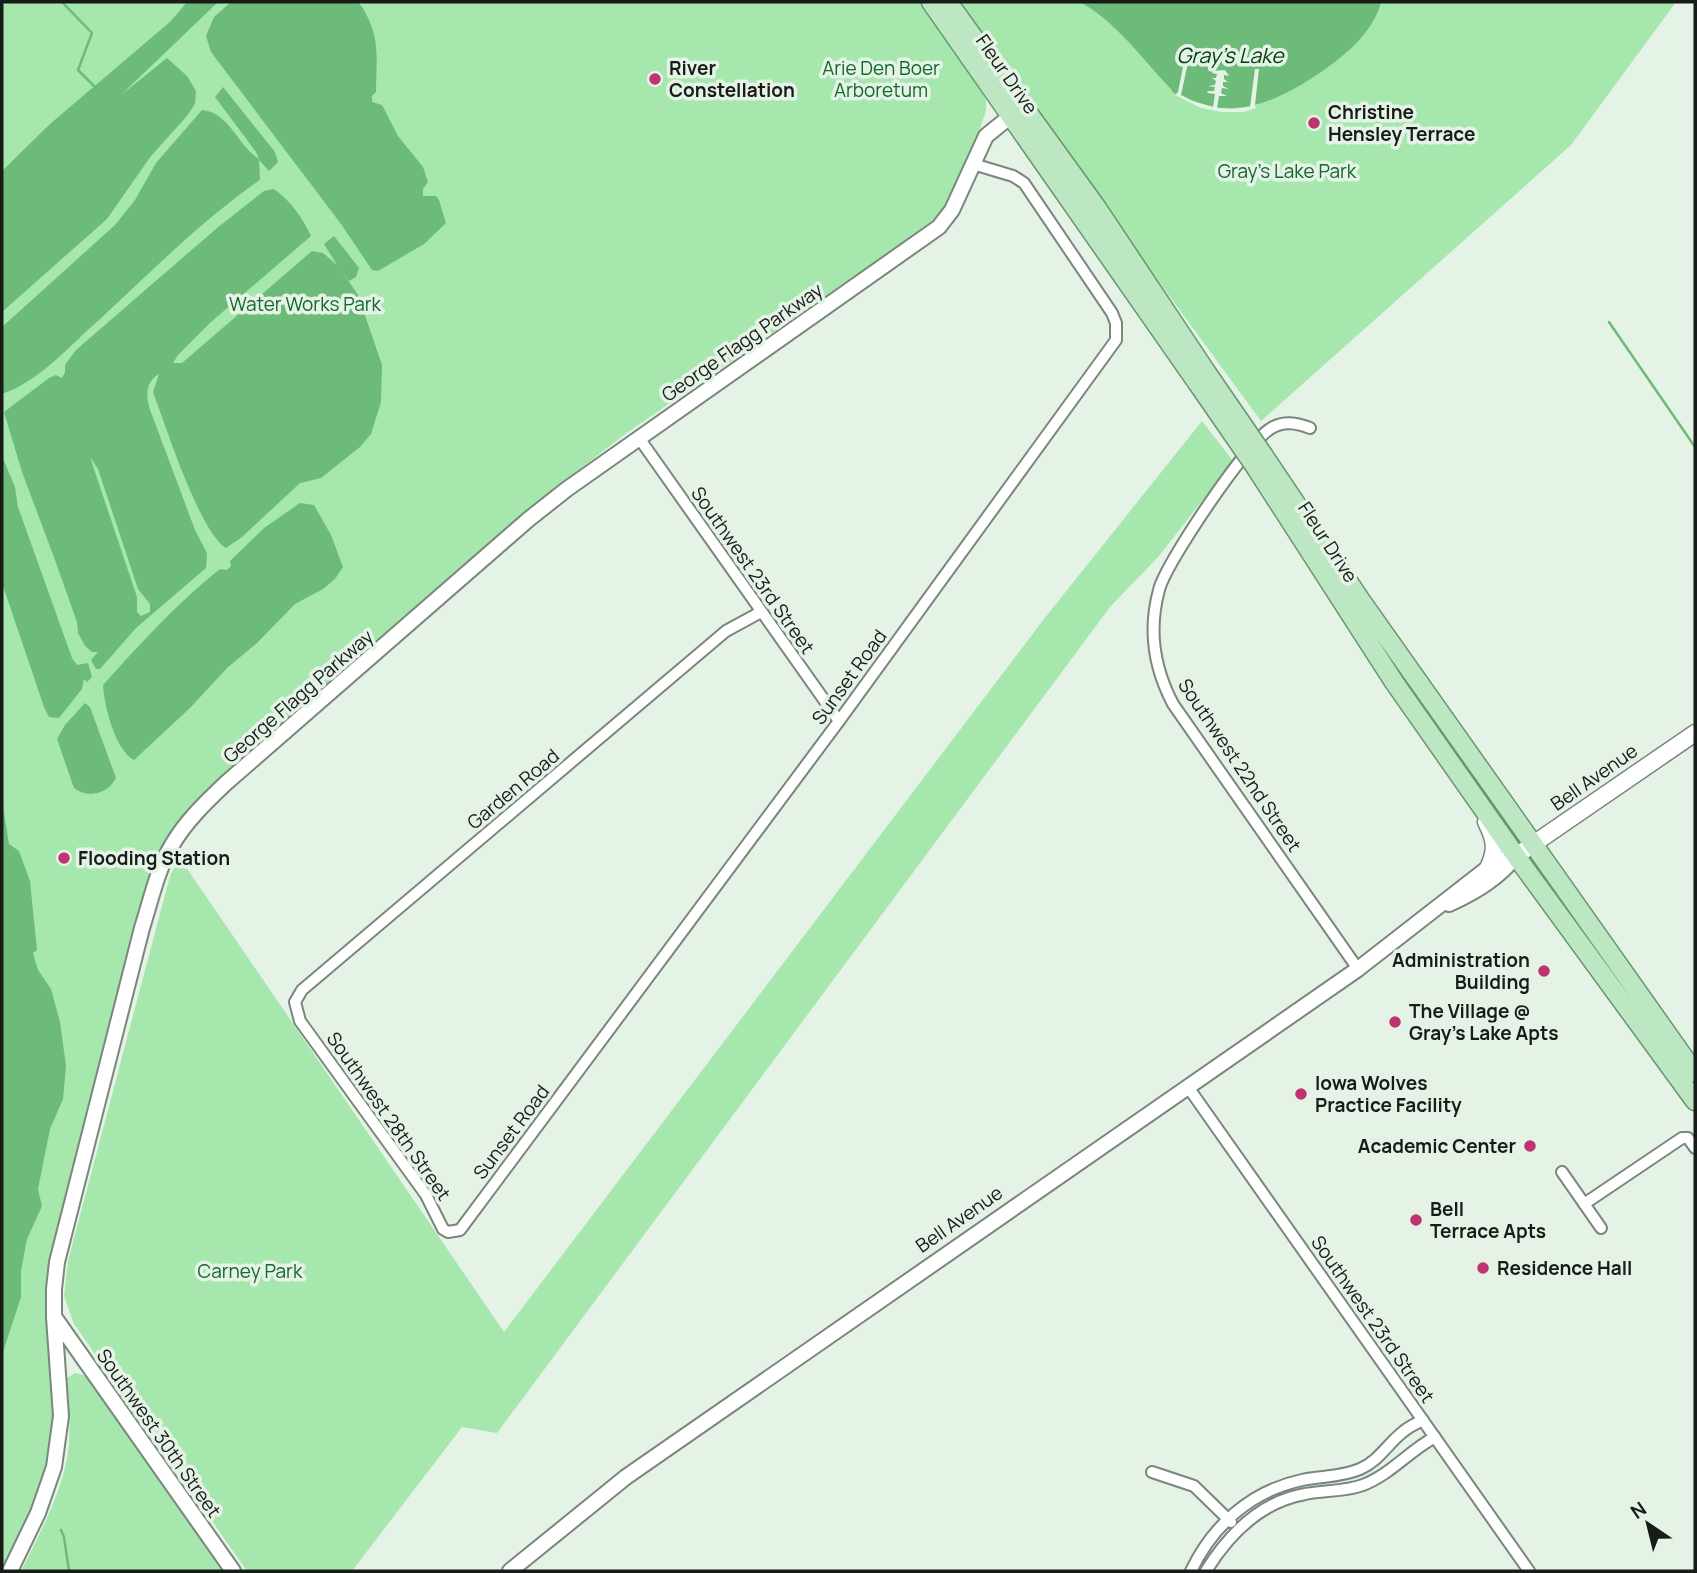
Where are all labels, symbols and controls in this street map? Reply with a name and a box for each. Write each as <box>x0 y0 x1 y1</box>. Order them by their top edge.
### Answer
street label: Fleur Drive <box>970 29 1044 119</box>
water label: Gray's Lake <box>1176 41 1285 69</box>
place label: River Constellation <box>669 55 795 103</box>
park label: Arie Den Boer Arboretum <box>822 55 940 103</box>
marker: River Constellation <box>647 71 663 87</box>
place label: Christine Hensley Terrace <box>1328 99 1475 147</box>
marker: Christine Hensley Terrace <box>1306 115 1322 131</box>
park label: Gray's Lake Park <box>1218 158 1357 184</box>
street label: George Flagg Parkway <box>656 277 828 407</box>
park label: Water Works Park <box>229 291 382 317</box>
street label: Southwest 23rd Street <box>685 481 821 659</box>
street label: Fleur Drive <box>1292 497 1364 587</box>
street label: George Flagg Parkway <box>217 623 379 769</box>
street label: Sunset Road <box>806 624 892 730</box>
street label: Southwest 22nd Street <box>1172 673 1308 857</box>
street label: Bell Avenue <box>1545 738 1643 816</box>
street label: Garden Road <box>461 743 565 835</box>
place label: Flooding Station <box>78 845 230 871</box>
marker: Flooding Station <box>56 850 72 866</box>
place label: Administration Building <box>1392 947 1530 995</box>
marker: Administration Building <box>1536 963 1552 979</box>
place label: The Village @ Gray's Lake Apts <box>1409 998 1559 1046</box>
marker: The Village @ Gray's Lake Apts <box>1387 1014 1403 1030</box>
street label: Southwest 28th Street <box>321 1027 457 1205</box>
place label: Iowa Wolves Practice Facility <box>1315 1070 1462 1118</box>
street label: Sunset Road <box>467 1080 555 1184</box>
marker: Iowa Wolves Practice Facility <box>1293 1086 1309 1102</box>
place label: Academic Center <box>1358 1133 1516 1159</box>
marker: Academic Center <box>1522 1138 1538 1154</box>
street label: Bell Avenue <box>910 1180 1008 1258</box>
place label: Bell Terrace Apts <box>1430 1196 1546 1244</box>
marker: Bell Terrace Apts <box>1408 1212 1424 1228</box>
street label: Southwest 23rd Street <box>1305 1230 1441 1408</box>
place label: Residence Hall <box>1497 1255 1632 1281</box>
park label: Carney Park <box>198 1258 303 1284</box>
marker: Residence Hall <box>1475 1260 1491 1276</box>
street label: Southwest 30th Street <box>91 1343 227 1523</box>
north arrow <box>1613 1489 1683 1559</box>
text: N <box>1625 1496 1651 1525</box>

